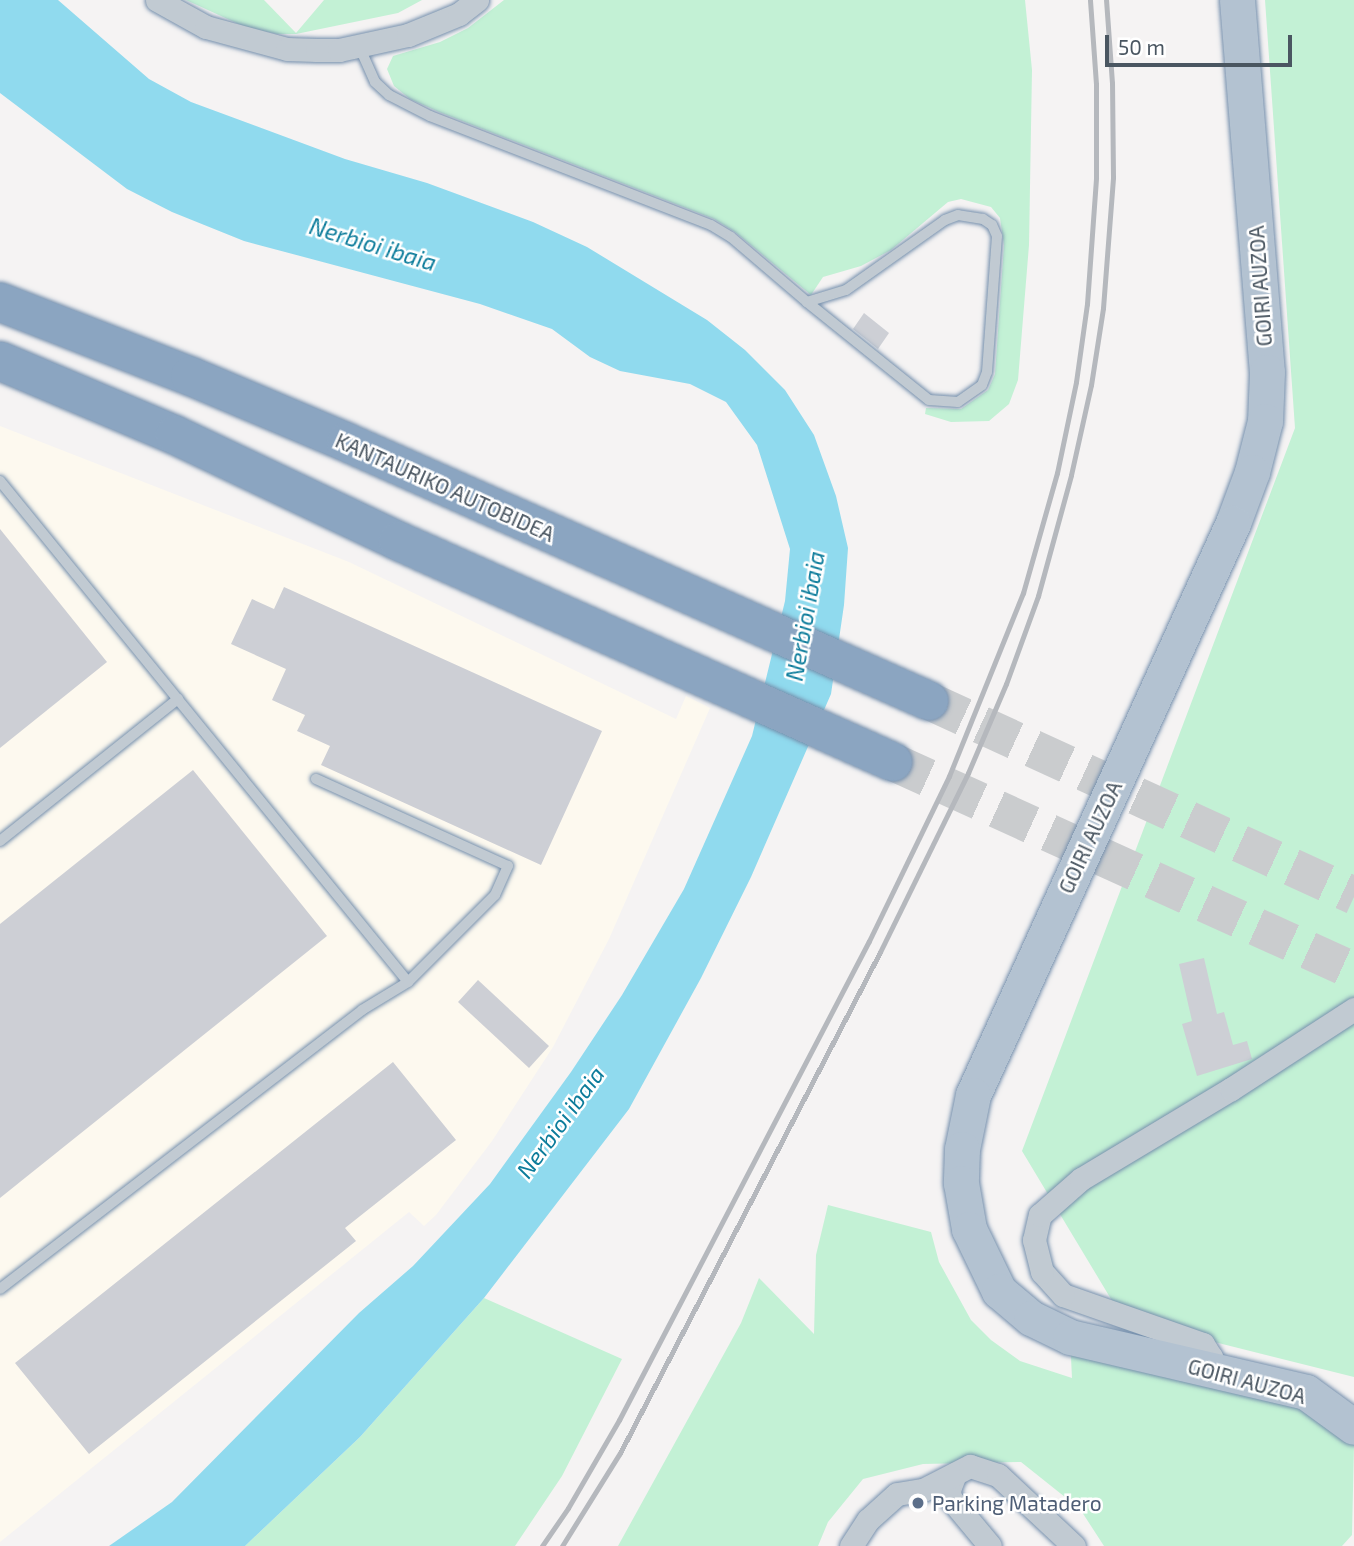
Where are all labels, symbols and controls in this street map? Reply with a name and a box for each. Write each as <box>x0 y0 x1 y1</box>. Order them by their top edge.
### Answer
scale bar <box>1109 21 1296 65</box>
text: 50 m <box>1118 34 1165 59</box>
water label: Nerbioi ibaia <box>306 212 440 276</box>
street label: GOIRI AUZOA <box>1243 224 1277 348</box>
street label: KANTAURIKO AUTOBIDEA <box>331 427 559 547</box>
water label: Nerbioi ibaia <box>780 549 830 683</box>
street label: GOIRI AUZOA <box>1053 777 1127 897</box>
water label: Nerbioi ibaia <box>510 1061 610 1183</box>
street label: GOIRI AUZOA <box>1185 1353 1309 1409</box>
place label: Parking Matadero <box>932 1490 1102 1516</box>
marker: Parking Matadero <box>910 1495 926 1511</box>

